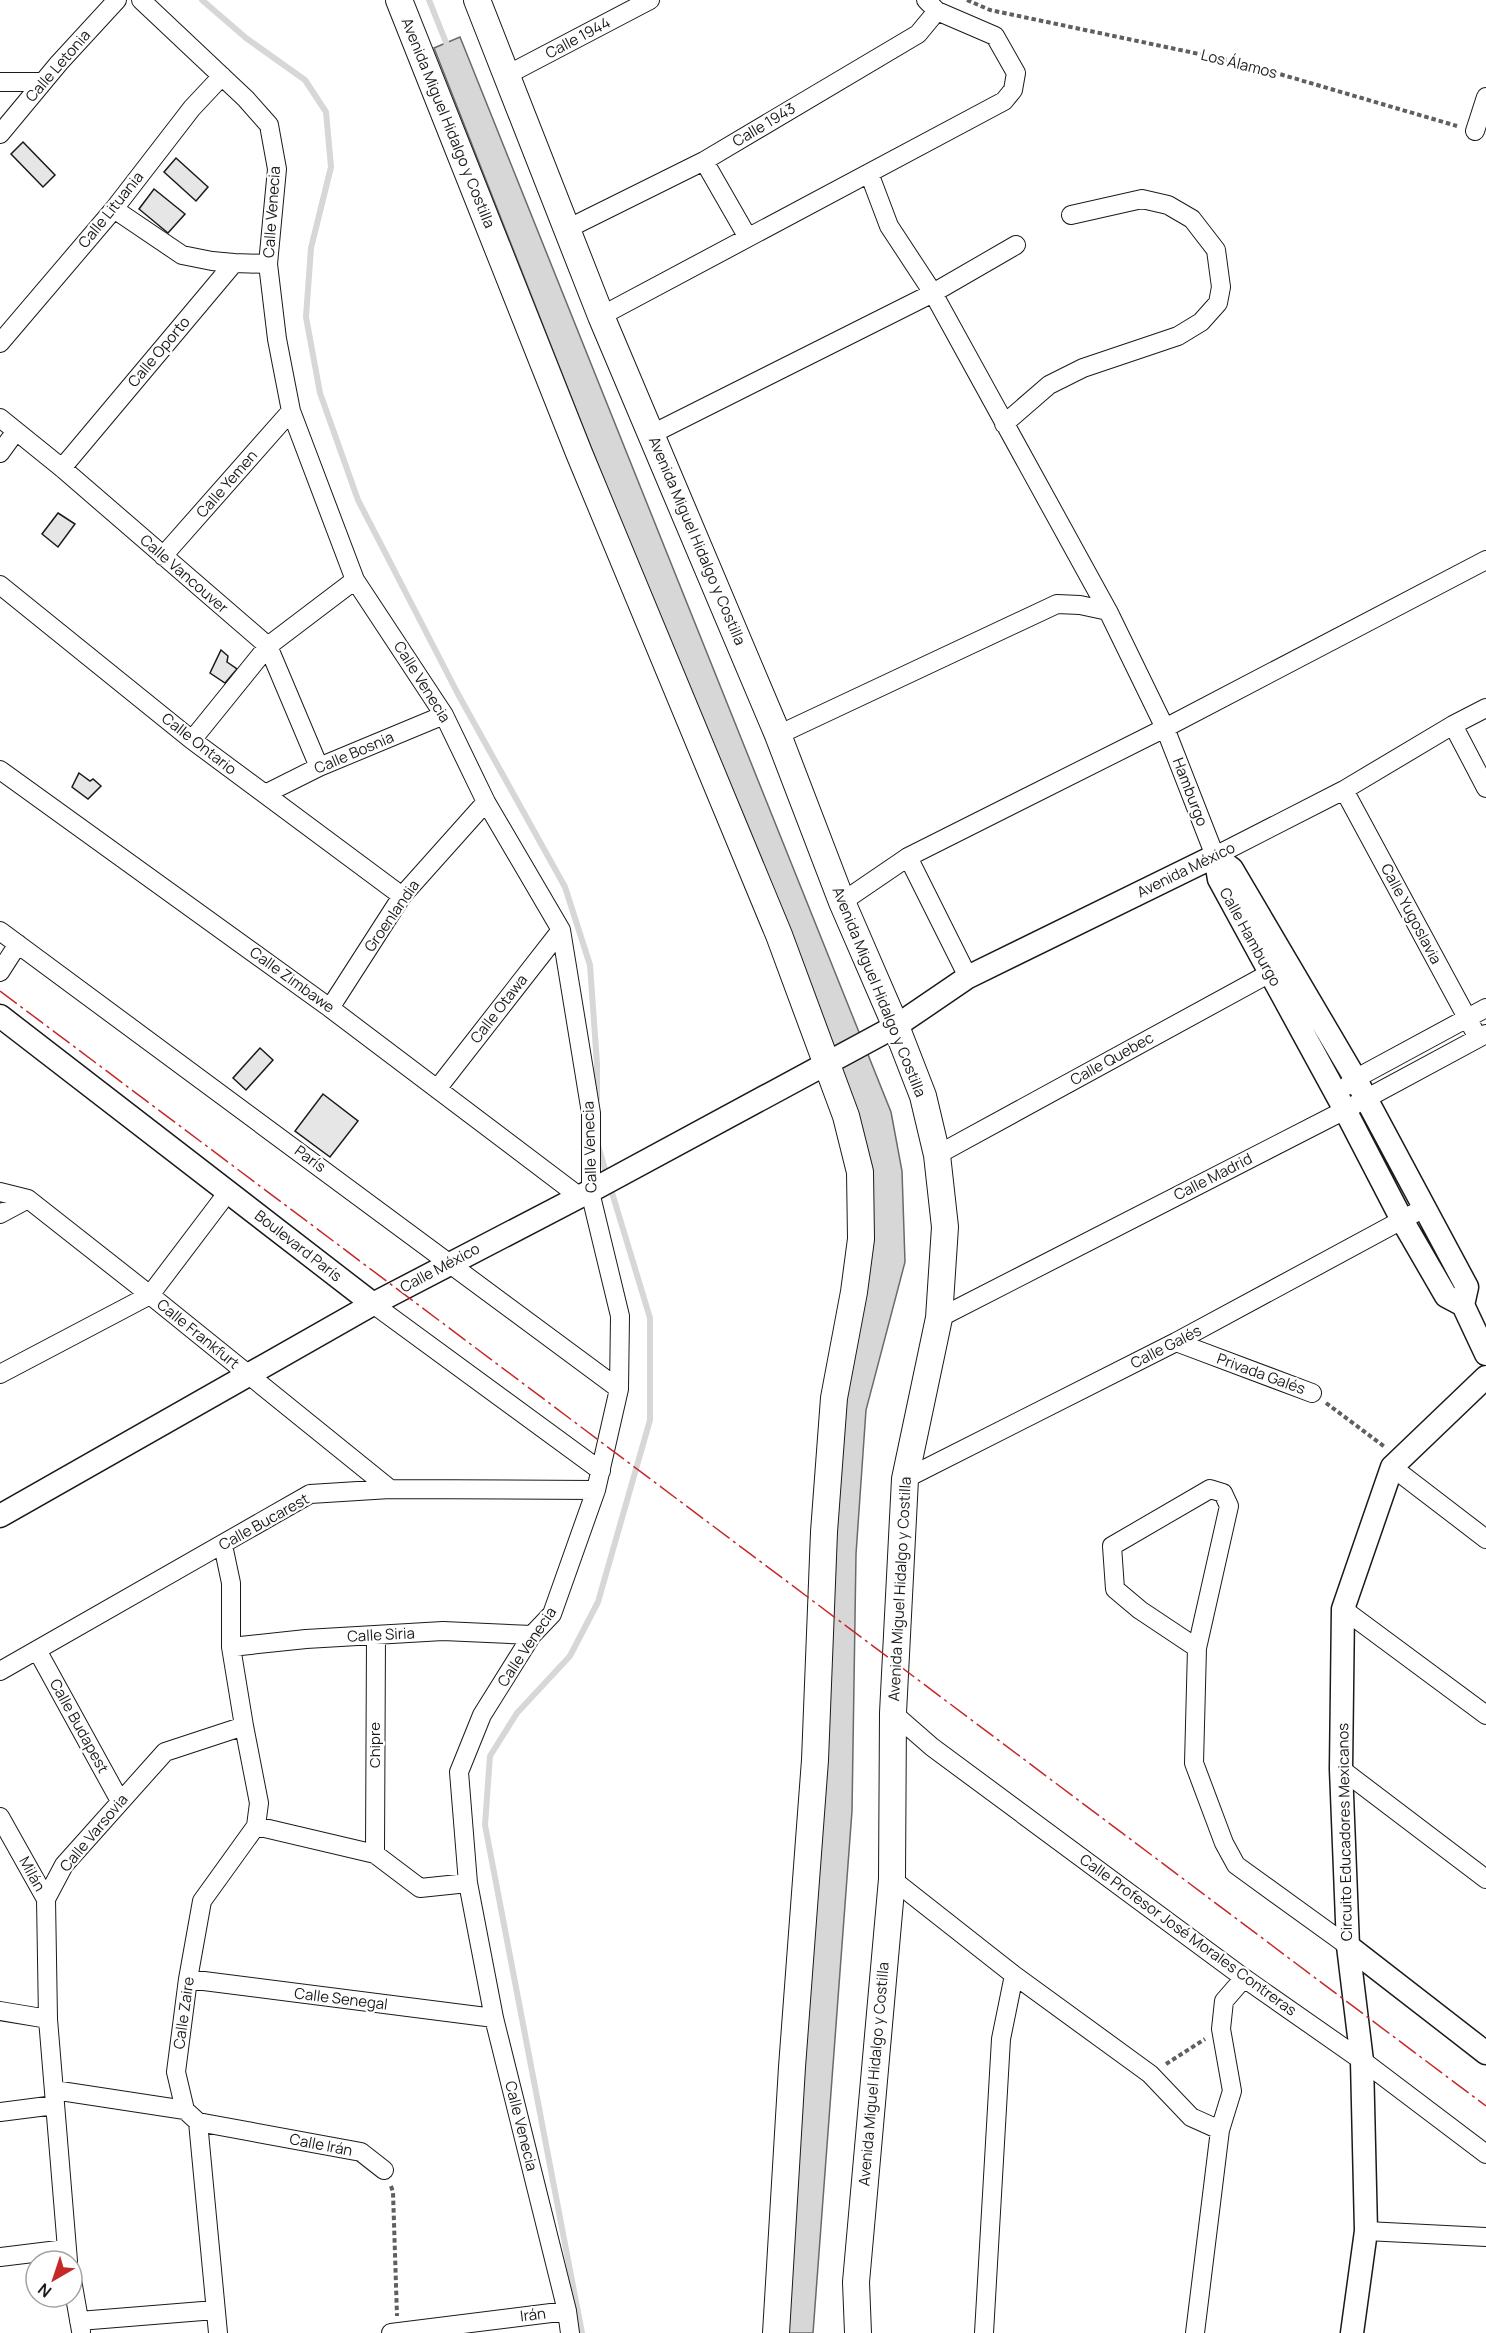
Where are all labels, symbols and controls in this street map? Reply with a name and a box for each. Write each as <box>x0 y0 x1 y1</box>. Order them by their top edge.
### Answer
street label: Calle 1944 <box>542 12 614 63</box>
street label: Avenida Miguel Hidalgo y Costilla <box>397 15 500 231</box>
street label: Calle Letonia <box>20 25 95 106</box>
street label: Los Álamos <box>1199 44 1280 83</box>
street label: Calle 1943 <box>728 98 799 152</box>
street label: Calle Venecia <box>258 165 285 259</box>
street label: Calle Lituania <box>73 167 148 252</box>
street label: Calle Oporto <box>123 312 195 392</box>
street label: Avenida Miguel Hidalgo y Costilla <box>644 433 751 648</box>
street label: Calle Yemen <box>191 445 262 522</box>
street label: Calle Vancouver <box>136 529 233 618</box>
street label: Calle Venecia <box>389 637 456 726</box>
street label: Calle Ontario <box>157 708 241 780</box>
street label: Calle Bosnia <box>311 726 397 779</box>
street label: Hamburgo <box>1168 754 1213 829</box>
street label: Avenida México <box>1133 837 1239 902</box>
street label: Calle Yugoslavia <box>1376 860 1447 968</box>
street label: Groenlandia <box>359 875 424 956</box>
street label: Avenida Miguel Hidalgo y Costilla <box>828 884 931 1100</box>
street label: Calle Hamburgo <box>1215 884 1286 990</box>
street label: Calle Zimbawe <box>246 942 339 1018</box>
street label: Calle Otawa <box>465 970 532 1048</box>
street label: Calle Quebec <box>1066 1027 1157 1090</box>
street label: Calle Venecia <box>577 1101 602 1193</box>
street label: París <box>290 1140 330 1177</box>
street label: Calle Madrid <box>1170 1148 1256 1205</box>
street label: Boulevard París <box>250 1205 346 1286</box>
street label: Calle México <box>396 1238 483 1297</box>
street label: Calle Frankfurt <box>153 1294 244 1373</box>
street label: Calle Galés <box>1127 1320 1205 1373</box>
street label: Privada Galés <box>1214 1348 1308 1399</box>
street label: Avenida Miguel Hidalgo y Costilla <box>883 1476 916 1702</box>
street label: Calle Bucarest <box>215 1488 313 1555</box>
street label: Calle Venecia <box>492 1603 561 1691</box>
street label: Calle Siria <box>347 1622 415 1647</box>
street label: Calle Budapest <box>45 1675 114 1777</box>
street label: Chipre <box>364 1722 385 1768</box>
street label: Circuito Educadores Mexicanos <box>1332 1723 1357 1941</box>
street label: Calle Varsovia <box>55 1789 132 1876</box>
street label: Calle Profesor José Morales Contreras <box>1076 1849 1301 2021</box>
street label: Milán <box>14 1853 51 1895</box>
street label: Avenida Miguel Hidalgo y Costilla <box>853 1961 894 2187</box>
street label: Calle Zaire <box>168 1975 199 2050</box>
street label: Calle Senegal <box>293 1982 389 2015</box>
street label: Calle Venecia <box>500 2079 543 2173</box>
street label: Calle Irán <box>288 2128 354 2161</box>
north arrow <box>24 2249 84 2309</box>
text: N <box>33 2278 56 2303</box>
street label: Irán <box>519 2302 547 2327</box>

